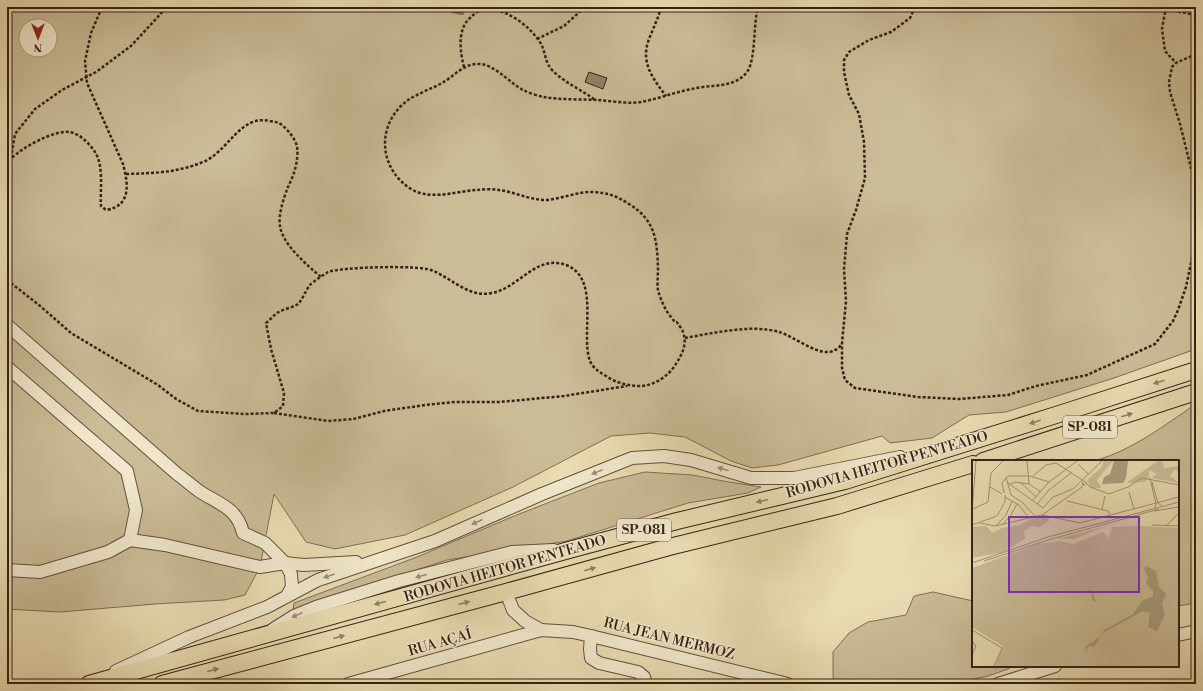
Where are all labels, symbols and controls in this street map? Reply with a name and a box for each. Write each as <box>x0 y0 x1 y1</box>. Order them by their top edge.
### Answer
north arrow <box>18 18 58 58</box>
text: N <box>33 40 42 54</box>
one-way arrow <box>1153 379 1165 385</box>
one-way arrow <box>1121 412 1133 418</box>
road number: SP-081 <box>1063 416 1117 438</box>
one-way arrow <box>1029 419 1041 425</box>
street label: RODOVIA HEITOR PENTEADO <box>784 427 990 503</box>
inset map <box>972 460 1179 667</box>
one-way arrow <box>717 466 729 472</box>
one-way arrow <box>591 469 603 475</box>
one-way arrow <box>756 498 769 504</box>
one-way arrow <box>472 519 483 525</box>
road number: SP-081 <box>617 519 671 541</box>
street label: RODOVIA HEITOR PENTEADO <box>402 531 608 607</box>
one-way arrow <box>584 566 596 572</box>
one-way arrow <box>323 573 335 579</box>
one-way arrow <box>415 573 427 579</box>
one-way arrow <box>459 600 471 606</box>
one-way arrow <box>374 601 386 607</box>
one-way arrow <box>292 612 303 618</box>
street label: RUA JEAN MERMOZ <box>602 614 736 664</box>
street label: RUA AÇAÍ <box>406 623 475 661</box>
one-way arrow <box>333 634 345 640</box>
one-way arrow <box>207 667 220 673</box>

